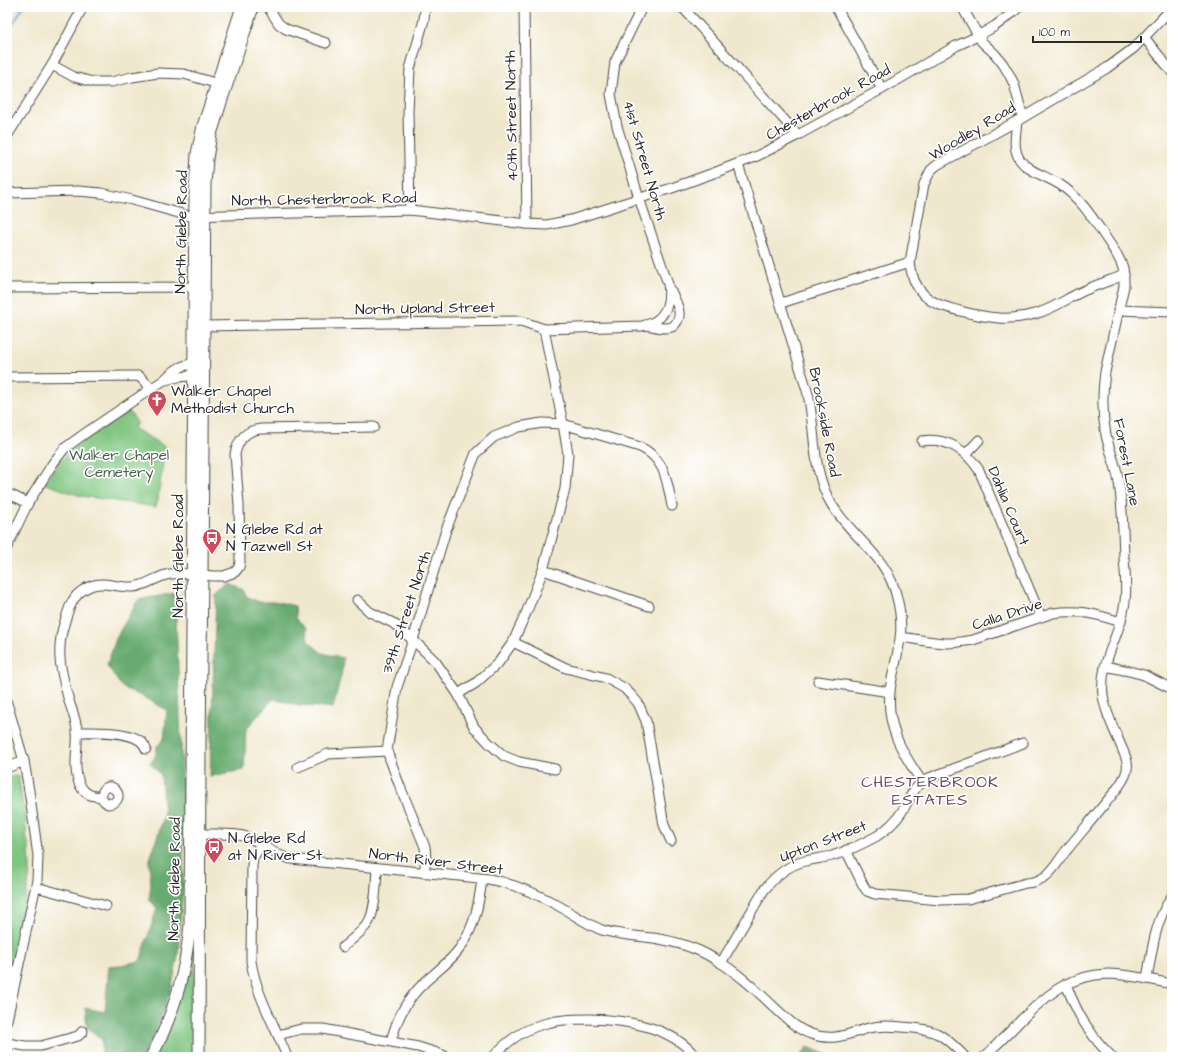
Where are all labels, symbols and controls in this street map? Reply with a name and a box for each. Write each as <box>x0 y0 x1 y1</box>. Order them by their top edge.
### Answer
scale bar <box>1033 18 1141 44</box>
text: 100 m <box>1039 24 1070 41</box>
street label: 40th Street North <box>500 50 523 182</box>
street label: Chesterbrook Road <box>762 59 895 145</box>
street label: Woodley Road <box>925 97 1020 166</box>
street label: 41st Street North <box>617 98 672 223</box>
street label: North Glebe Road <box>170 170 193 294</box>
street label: North Chesterbrook Road <box>231 187 417 212</box>
street label: North Upland Street <box>355 297 495 320</box>
street label: Brookside Road <box>804 366 845 479</box>
place label: Walker Chapel Methodist Church <box>171 381 294 419</box>
church icon: Walker Chapel Methodist Church <box>146 389 168 417</box>
street label: Forest Lane <box>1108 417 1145 508</box>
park label: Walker Chapel Cemetery <box>69 445 169 484</box>
street label: Dahlia Court <box>982 463 1035 549</box>
street label: North Glebe Road <box>168 494 189 618</box>
place label: N Glebe Rd at N Tazwell St <box>226 519 323 557</box>
bus stop icon: N Glebe Rd at N Tazwell St <box>201 527 223 555</box>
street label: 39th Street North <box>377 548 436 676</box>
street label: Calla Drive <box>969 593 1045 636</box>
district label: CHESTERBROOK ESTATES <box>861 771 999 811</box>
street label: Upton Street <box>777 815 869 868</box>
street label: North Glebe Road <box>163 817 186 941</box>
place label: N Glebe Rd at N River St <box>228 828 322 866</box>
bus stop icon: N Glebe Rd at N River St <box>203 836 225 864</box>
street label: North River Street <box>368 843 504 880</box>

